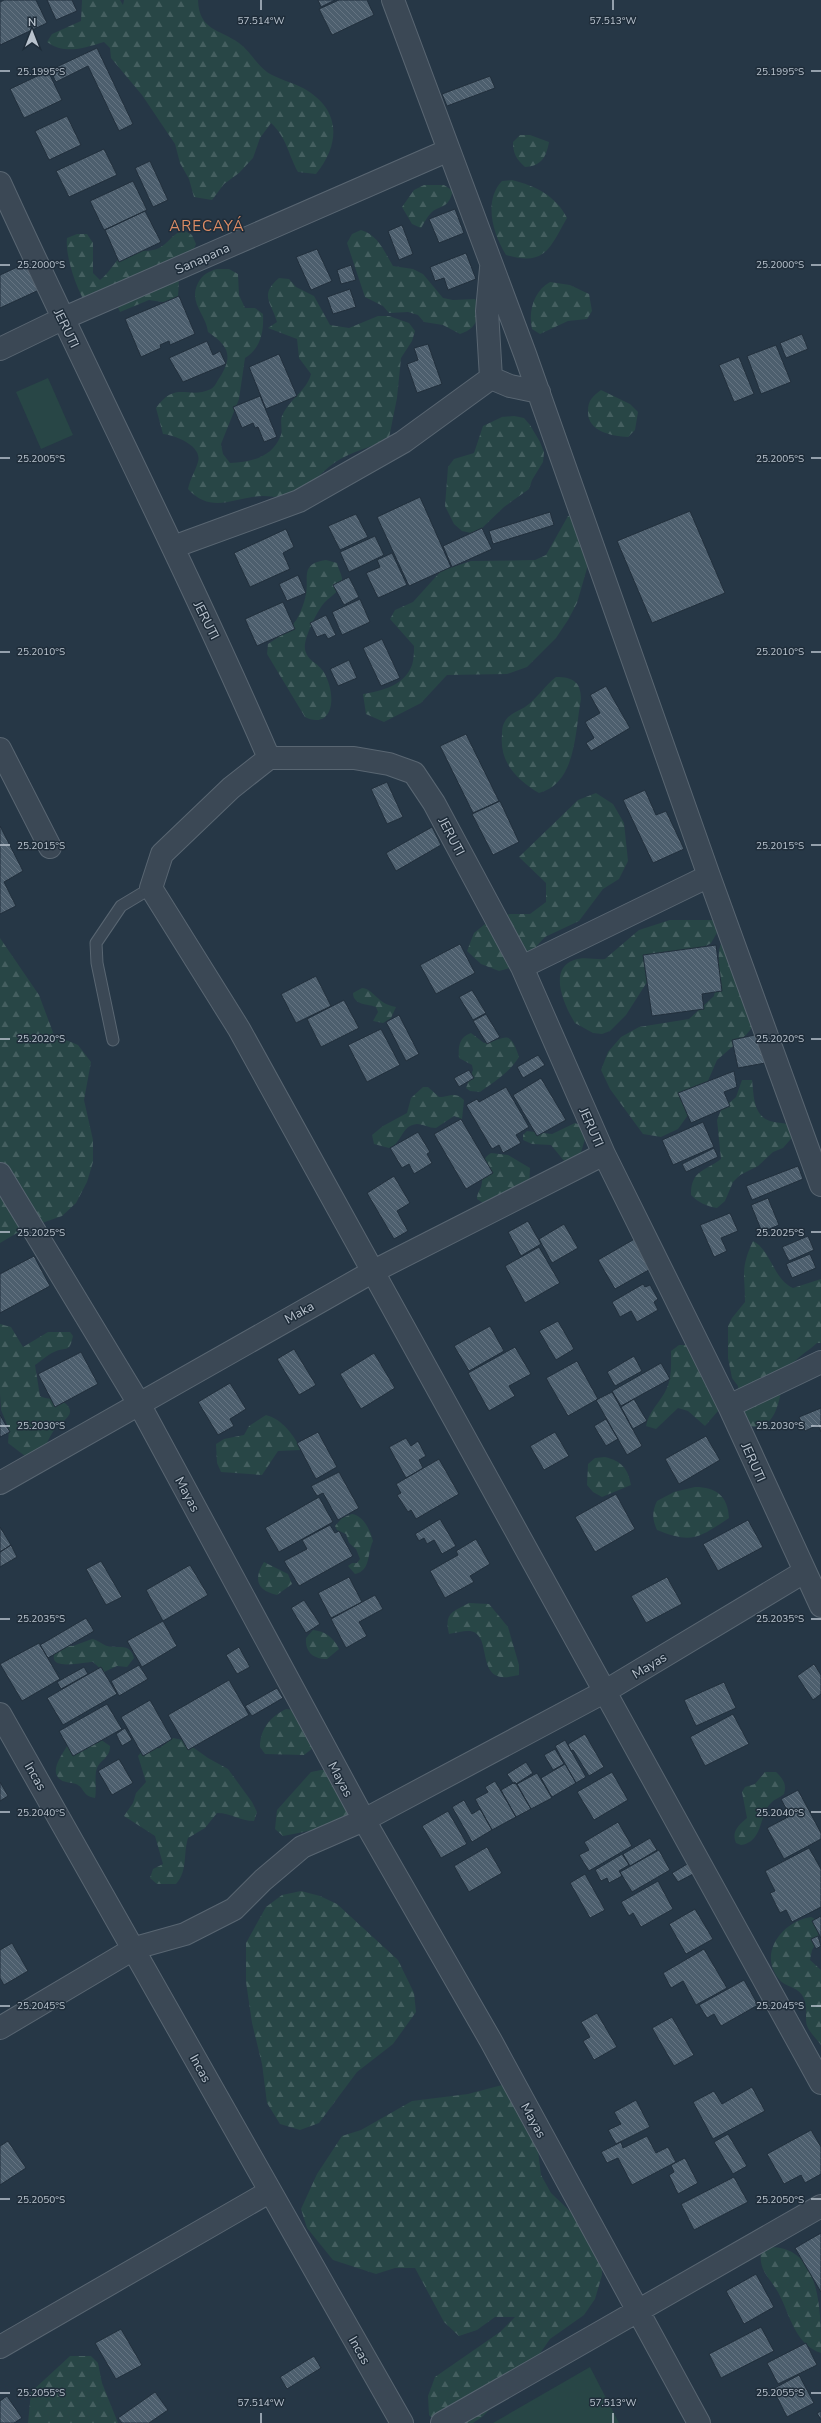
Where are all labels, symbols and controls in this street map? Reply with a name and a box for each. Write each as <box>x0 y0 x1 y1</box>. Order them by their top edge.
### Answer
north arrow <box>12 12 52 52</box>
text: 57.514°W <box>237 14 285 28</box>
text: 57.513°W <box>589 14 637 28</box>
text: N <box>28 15 36 30</box>
text: 25.1995°S <box>17 65 65 79</box>
text: 25.1995°S <box>756 65 804 79</box>
district label: ARECAYÁ <box>169 216 245 236</box>
street label: Sanapana <box>172 239 233 279</box>
text: 25.2000°S <box>17 258 65 272</box>
text: 25.2000°S <box>756 258 804 272</box>
street label: JERUTI <box>49 305 83 351</box>
text: 25.2005°S <box>17 452 65 466</box>
text: 25.2005°S <box>756 452 804 466</box>
street label: JERUTI <box>188 597 223 643</box>
text: 25.2010°S <box>17 645 65 659</box>
text: 25.2010°S <box>756 645 804 659</box>
street label: JERUTI <box>433 813 469 859</box>
text: 25.2015°S <box>17 839 65 853</box>
text: 25.2015°S <box>756 839 804 853</box>
text: 25.2020°S <box>17 1032 65 1046</box>
text: 25.2020°S <box>756 1032 804 1046</box>
street label: JERUTI <box>574 1104 608 1150</box>
text: 25.2025°S <box>17 1226 65 1240</box>
text: 25.2025°S <box>756 1226 804 1240</box>
street label: Maka <box>281 1297 318 1328</box>
text: 25.2030°S <box>17 1419 65 1433</box>
text: 25.2030°S <box>756 1419 804 1433</box>
street label: JERUTI <box>736 1439 770 1485</box>
street label: Mayas <box>170 1474 204 1515</box>
text: 25.2035°S <box>17 1612 65 1626</box>
text: 25.2035°S <box>756 1612 804 1626</box>
street label: Mayas <box>629 1648 670 1683</box>
street label: Incas <box>20 1759 50 1794</box>
street label: Mayas <box>323 1759 357 1800</box>
text: 25.2040°S <box>17 1806 65 1820</box>
text: 25.2040°S <box>756 1806 804 1820</box>
text: 25.2045°S <box>17 1999 65 2013</box>
text: 25.2045°S <box>756 1999 804 2013</box>
street label: Incas <box>185 2051 215 2086</box>
street label: Mayas <box>516 2100 550 2141</box>
text: 25.2050°S <box>17 2193 65 2207</box>
text: 25.2050°S <box>756 2193 804 2207</box>
street label: Incas <box>344 2333 374 2368</box>
text: 25.2055°S <box>17 2386 65 2400</box>
text: 25.2055°S <box>756 2386 804 2400</box>
text: 57.514°W <box>237 2396 285 2410</box>
text: 57.513°W <box>589 2396 637 2410</box>

